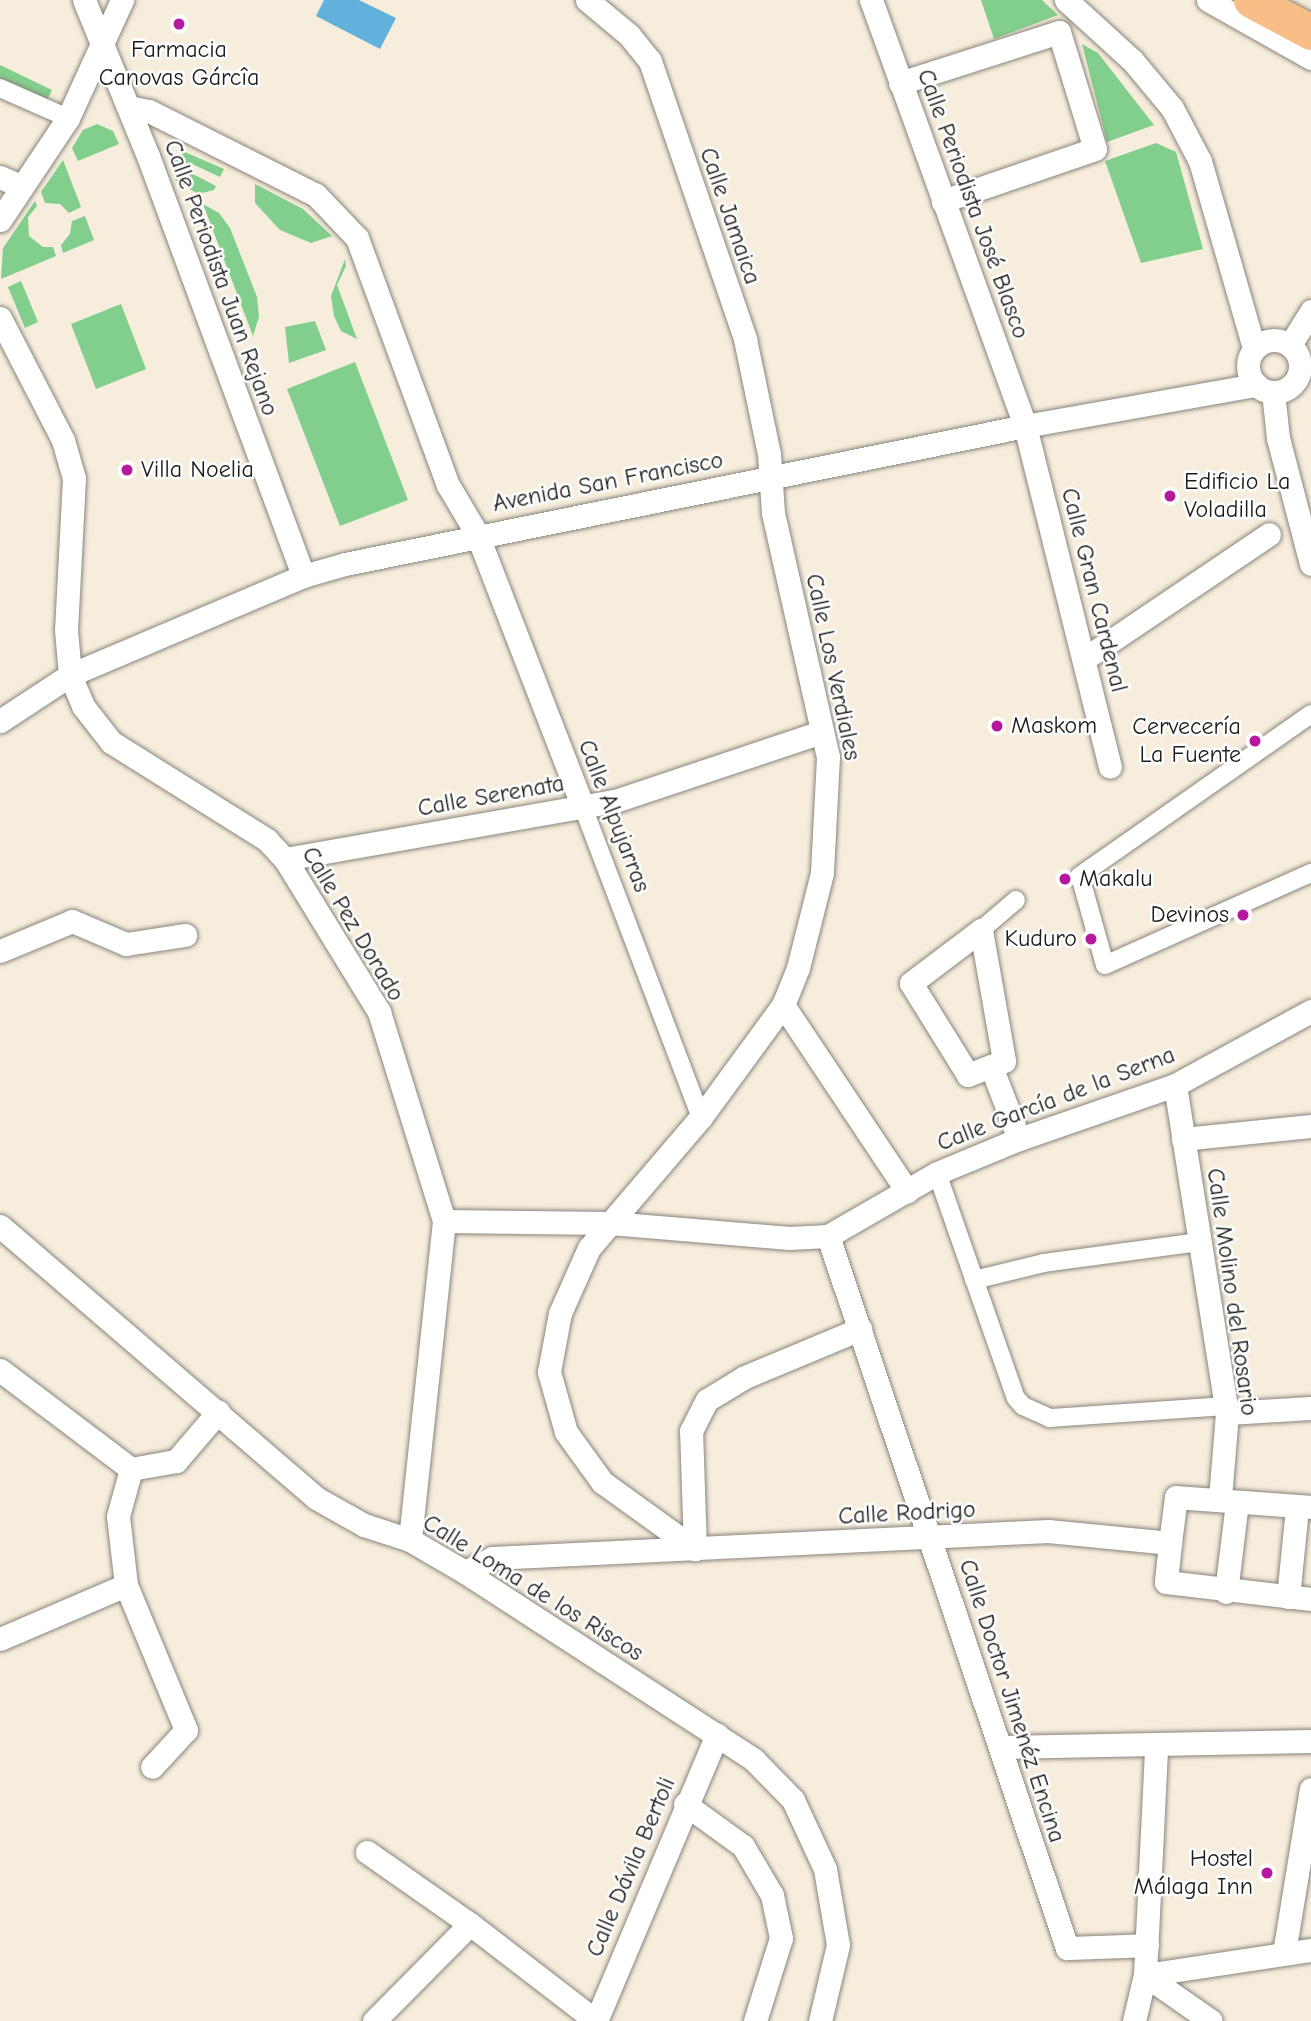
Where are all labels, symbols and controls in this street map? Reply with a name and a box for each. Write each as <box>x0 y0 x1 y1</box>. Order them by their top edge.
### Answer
marker: Farmacia Canovas Gárcîa <box>171 16 187 32</box>
place label: Farmacia Canovas Gárcîa <box>99 36 259 92</box>
street label: Calle Periodista José Blasco <box>911 65 1035 343</box>
street label: Calle Periodista Juan Rejano <box>158 136 284 420</box>
street label: Calle Jamaica <box>693 144 767 288</box>
street label: Avenida San Francisco <box>490 446 726 518</box>
place label: Villa Noelia <box>141 456 254 484</box>
marker: Villa Noelia <box>119 462 135 478</box>
place label: Edificio La Voladilla <box>1184 468 1290 524</box>
street label: Calle Gran Cardenal <box>1055 485 1133 695</box>
marker: Edificio La Voladilla <box>1162 488 1178 504</box>
street label: Calle Los Verdiales <box>799 571 867 763</box>
place label: Maskom <box>1011 712 1097 740</box>
place label: Cervecería La Fuente <box>1132 713 1241 769</box>
marker: Maskom <box>989 718 1005 734</box>
marker: Cervecería La Fuente <box>1247 733 1263 749</box>
street label: Calle Alpujarras <box>572 736 656 896</box>
street label: Calle Serenata <box>416 769 566 823</box>
street label: Calle Pez Dorado <box>296 841 410 1007</box>
place label: Makalu <box>1079 865 1153 893</box>
marker: Makalu <box>1057 871 1073 887</box>
place label: Devinos <box>1151 901 1229 929</box>
marker: Devinos <box>1235 907 1251 923</box>
place label: Kuduro <box>1004 925 1077 953</box>
marker: Kuduro <box>1083 931 1099 947</box>
street label: Calle García de la Serna <box>933 1040 1179 1158</box>
street label: Calle Molino del Rosario <box>1200 1166 1264 1418</box>
street label: Calle Rodrigo <box>838 1495 976 1531</box>
street label: Calle Loma de los Riscos <box>417 1508 649 1668</box>
street label: Calle Doctor Jimenéz Encina <box>953 1556 1071 1846</box>
street label: Calle Dávila Bertoli <box>580 1773 682 1961</box>
place label: Hostel Málaga Inn <box>1134 1845 1253 1901</box>
marker: Hostel Málaga Inn <box>1259 1865 1275 1881</box>

